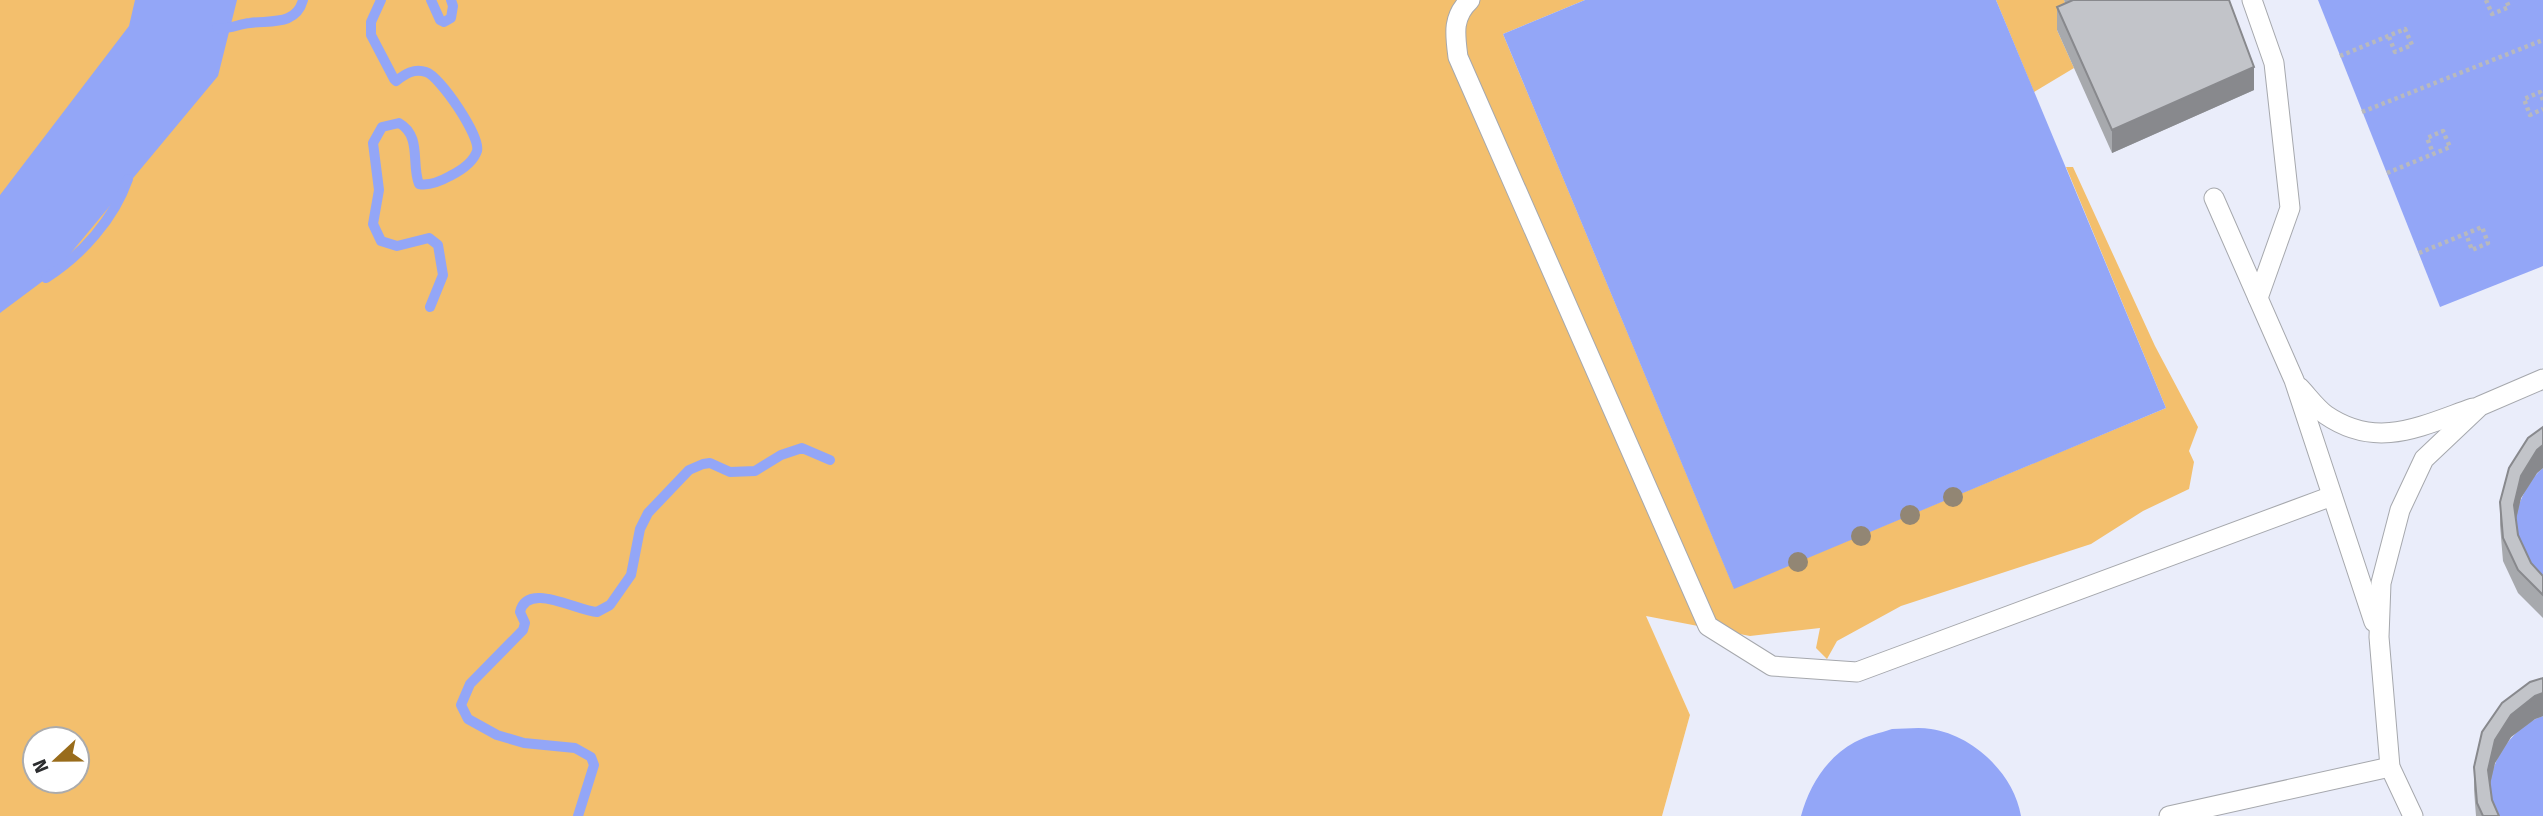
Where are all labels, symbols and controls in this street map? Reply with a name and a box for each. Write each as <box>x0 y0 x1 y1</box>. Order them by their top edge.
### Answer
north arrow <box>21 725 91 795</box>
text: N <box>28 756 54 776</box>

